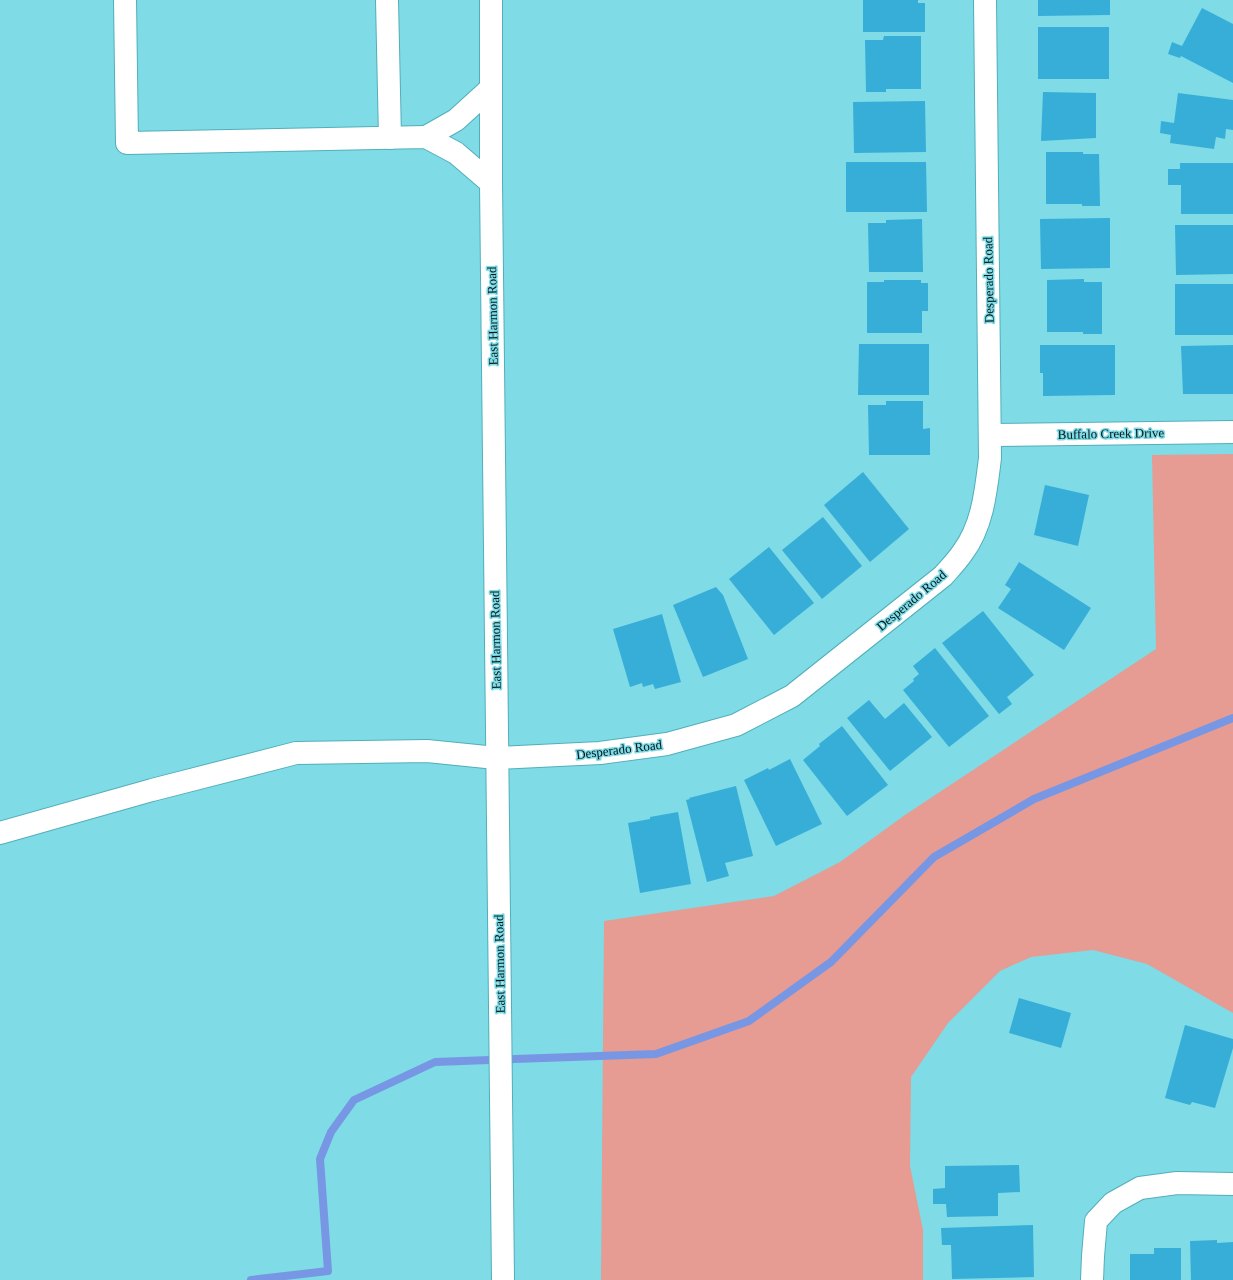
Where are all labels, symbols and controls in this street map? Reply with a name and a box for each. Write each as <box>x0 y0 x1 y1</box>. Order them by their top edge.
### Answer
street label: Desperado Road <box>980 236 997 323</box>
street label: East Harmon Road <box>484 266 501 366</box>
street label: Buffalo Creek Drive <box>1058 425 1165 442</box>
street label: Desperado Road <box>873 567 950 634</box>
street label: East Harmon Road <box>487 590 504 690</box>
street label: Desperado Road <box>575 737 663 762</box>
street label: East Harmon Road <box>491 914 508 1014</box>

